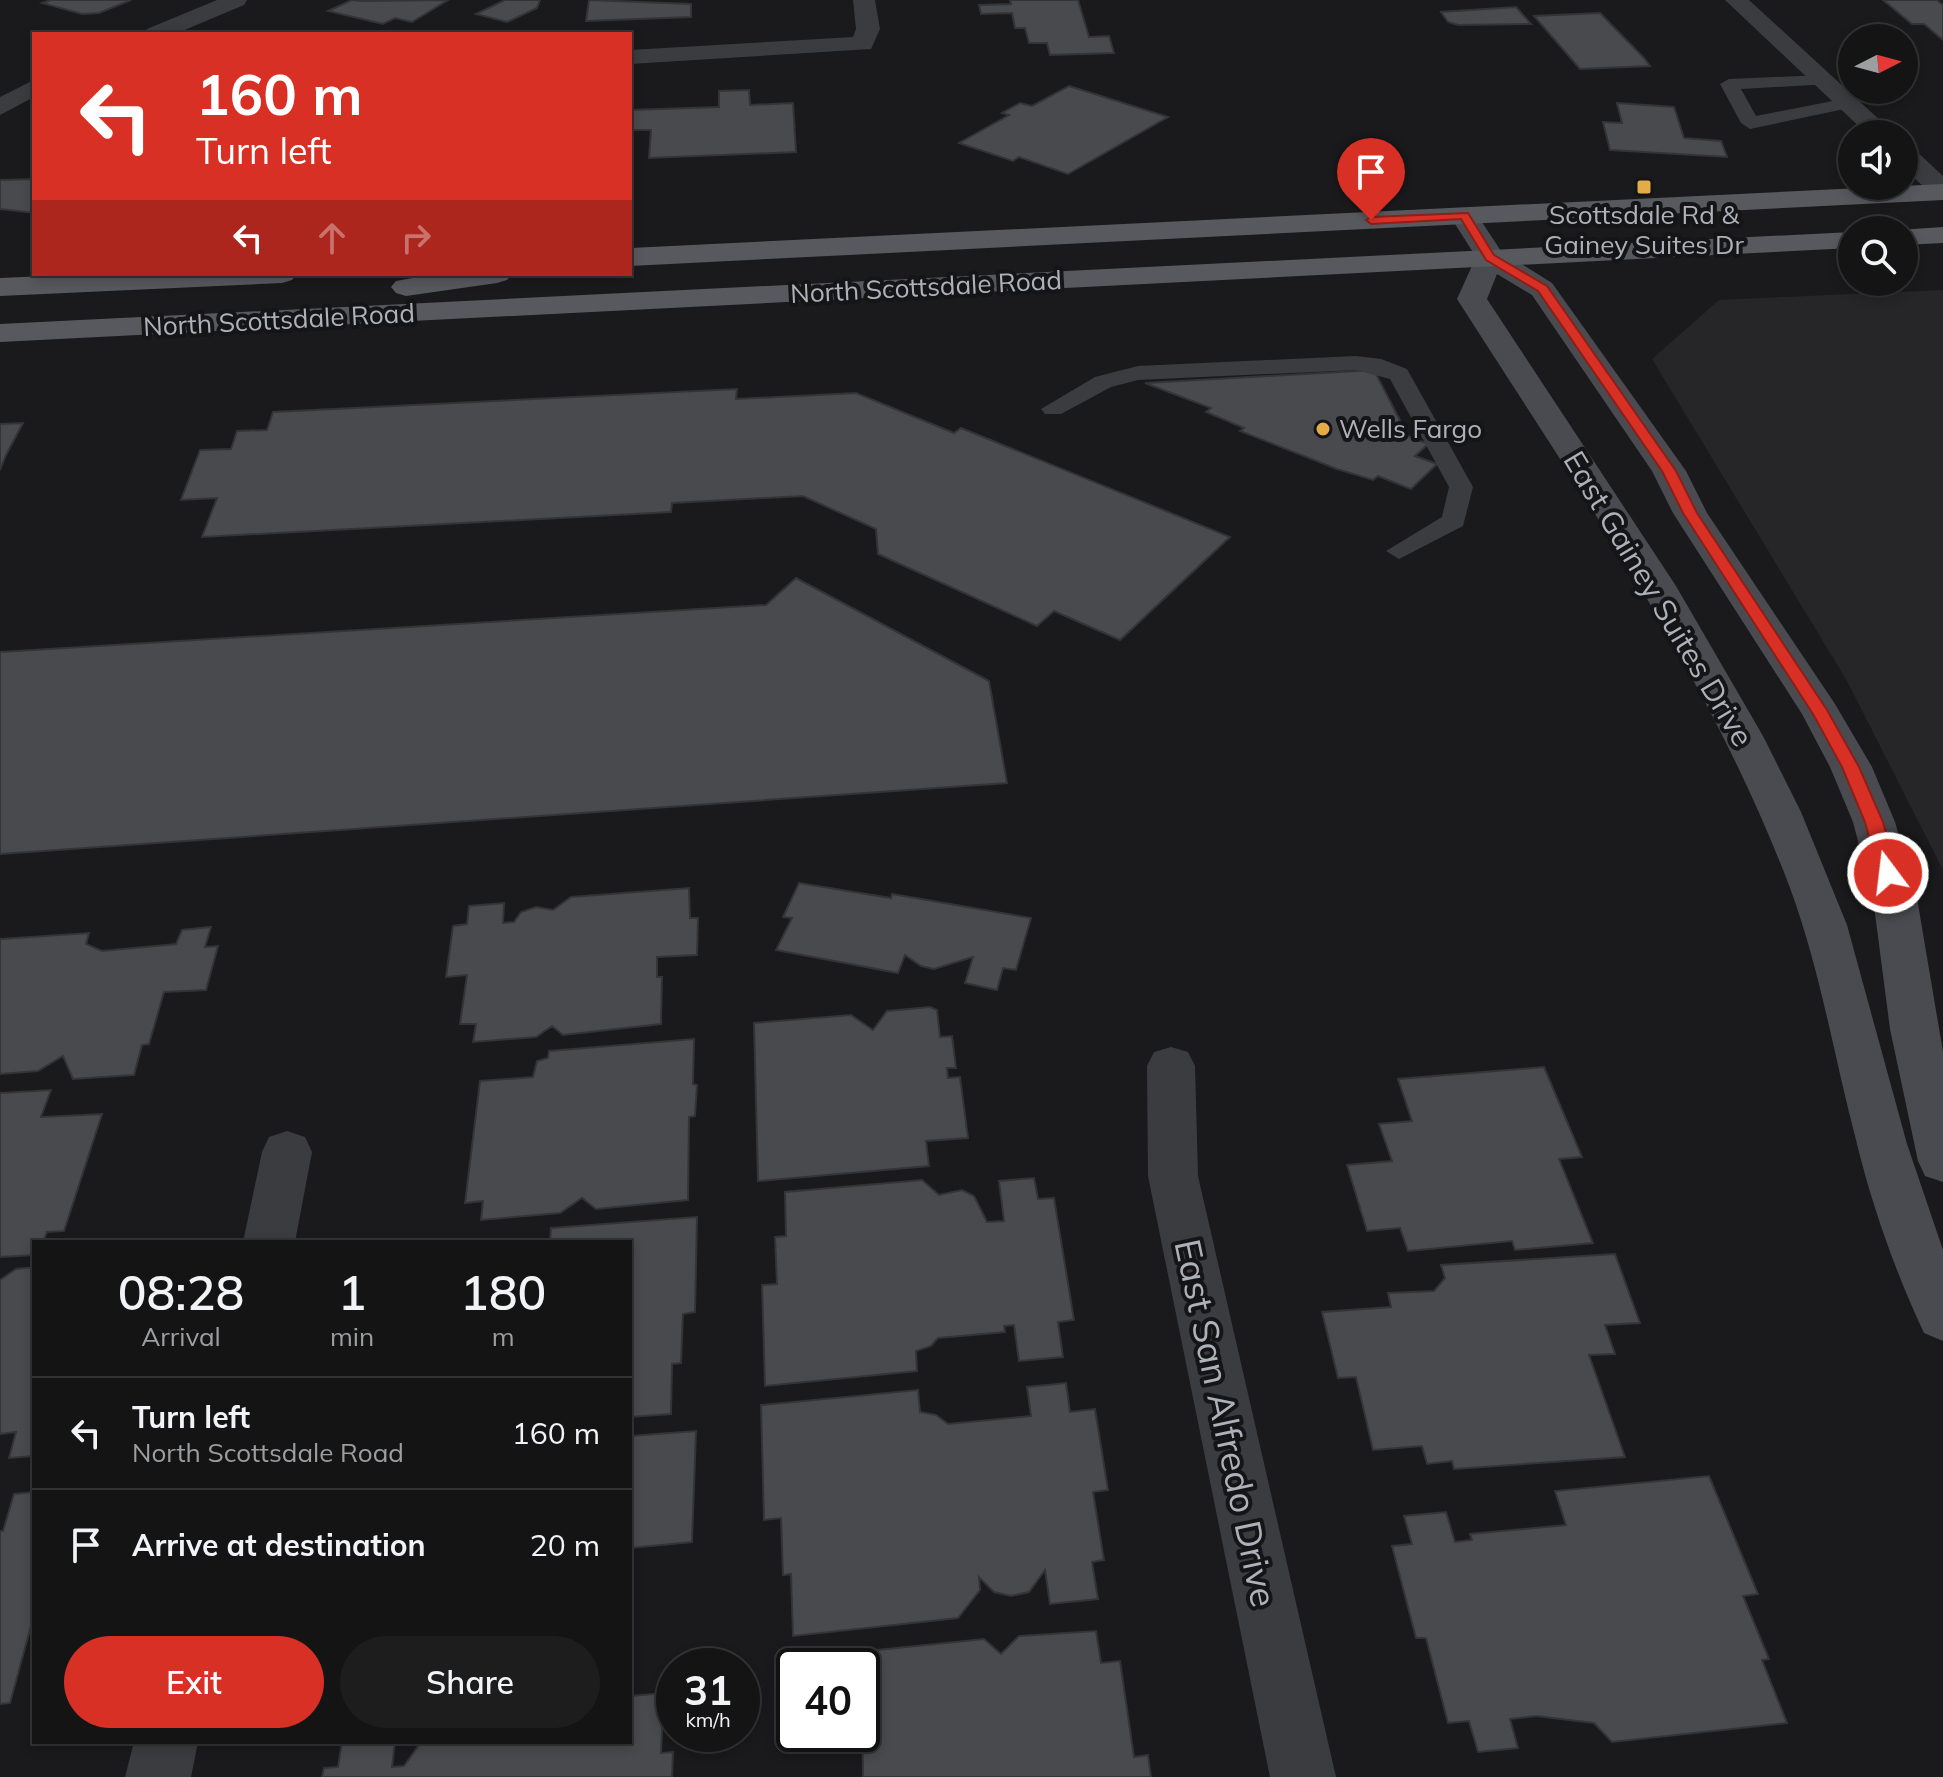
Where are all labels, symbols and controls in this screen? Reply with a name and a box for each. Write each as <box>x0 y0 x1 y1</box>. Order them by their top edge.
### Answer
north arrow <box>1838 24 1918 104</box>
map controls <box>1838 24 1918 296</box>
text: 160 m <box>196 59 363 129</box>
icon: left <box>64 64 168 168</box>
button: sound <box>1838 120 1918 200</box>
text: Turn left <box>196 128 332 173</box>
pin <box>1337 138 1405 220</box>
icon: arrive <box>1349 150 1393 194</box>
marker: Scottsdale Rd & Gainey Suites Dr <box>1635 178 1653 196</box>
place label: Scottsdale Rd & Gainey Suites Dr <box>1544 198 1744 261</box>
icon: left <box>226 216 270 260</box>
icon: ahead <box>310 216 354 260</box>
icon: right <box>394 216 438 260</box>
button: search <box>1838 216 1918 296</box>
street label: North Scottsdale Road <box>789 263 1063 310</box>
street label: North Scottsdale Road <box>142 296 416 343</box>
place label: Wells Fargo <box>1339 412 1482 445</box>
marker: Wells Fargo <box>1314 420 1332 438</box>
street label: East Gainey Suites Drive <box>1556 444 1762 753</box>
position arrow <box>1846 831 1930 915</box>
street label: East San Alfredo Drive <box>1166 1235 1287 1611</box>
text: 08:28 <box>118 1262 244 1322</box>
text: 1 <box>338 1262 366 1322</box>
text: 180 <box>460 1262 546 1322</box>
text: Arrival <box>141 1320 221 1353</box>
text: min <box>330 1320 374 1353</box>
text: m <box>492 1320 515 1353</box>
text: Turn left <box>132 1398 250 1436</box>
icon: left <box>64 1411 108 1455</box>
text: 160 m <box>512 1414 600 1452</box>
text: North Scottsdale Road <box>132 1436 404 1469</box>
icon: arrive <box>64 1523 108 1567</box>
text: Arrive at destination <box>132 1526 426 1564</box>
text: 20 m <box>530 1526 600 1564</box>
button: Exit <box>64 1636 324 1728</box>
button: Share <box>340 1636 600 1728</box>
speed limit sign: 40 <box>776 1648 880 1752</box>
text: 31 <box>684 1665 732 1715</box>
text: km/h <box>685 1707 731 1732</box>

